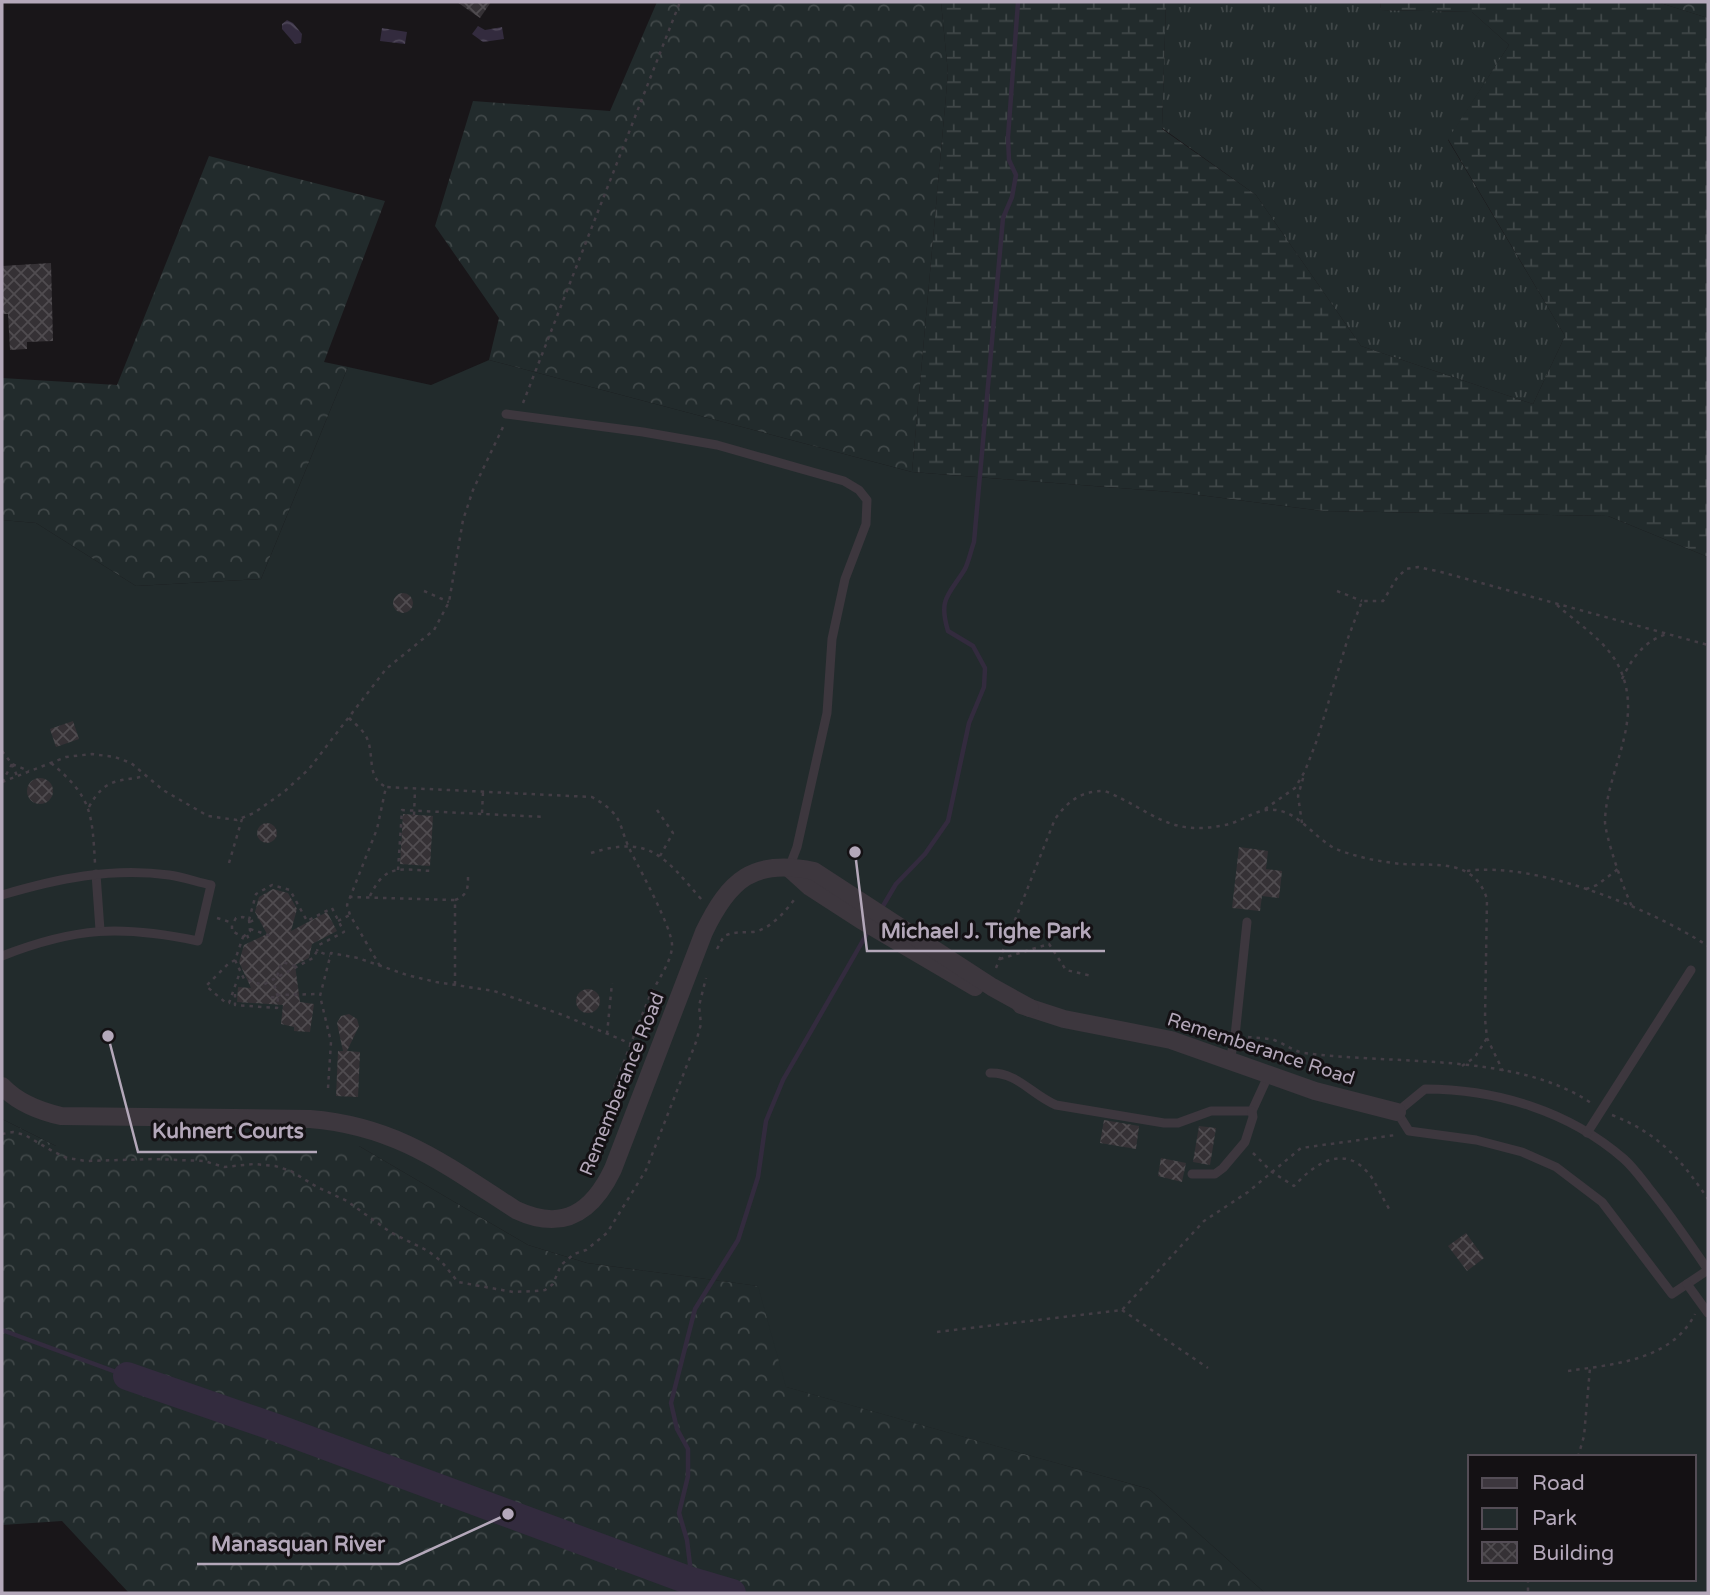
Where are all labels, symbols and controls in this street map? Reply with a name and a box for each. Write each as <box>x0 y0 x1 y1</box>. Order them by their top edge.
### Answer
callout: Michael J. Tighe Park <box>867 909 1105 951</box>
text: Michael J. Tighe Park <box>881 919 1092 944</box>
street label: Rememberance Road <box>575 989 669 1179</box>
street label: Rememberance Road <box>1165 1008 1357 1090</box>
callout: Kuhnert Courts <box>138 1110 317 1152</box>
text: Kuhnert Courts <box>152 1119 304 1144</box>
legend <box>1468 1455 1696 1581</box>
text: Road <box>1532 1471 1585 1496</box>
text: Park <box>1532 1506 1577 1531</box>
callout: Manasquan River <box>197 1522 399 1564</box>
text: Manasquan River <box>211 1532 386 1557</box>
text: Building <box>1532 1541 1614 1566</box>

